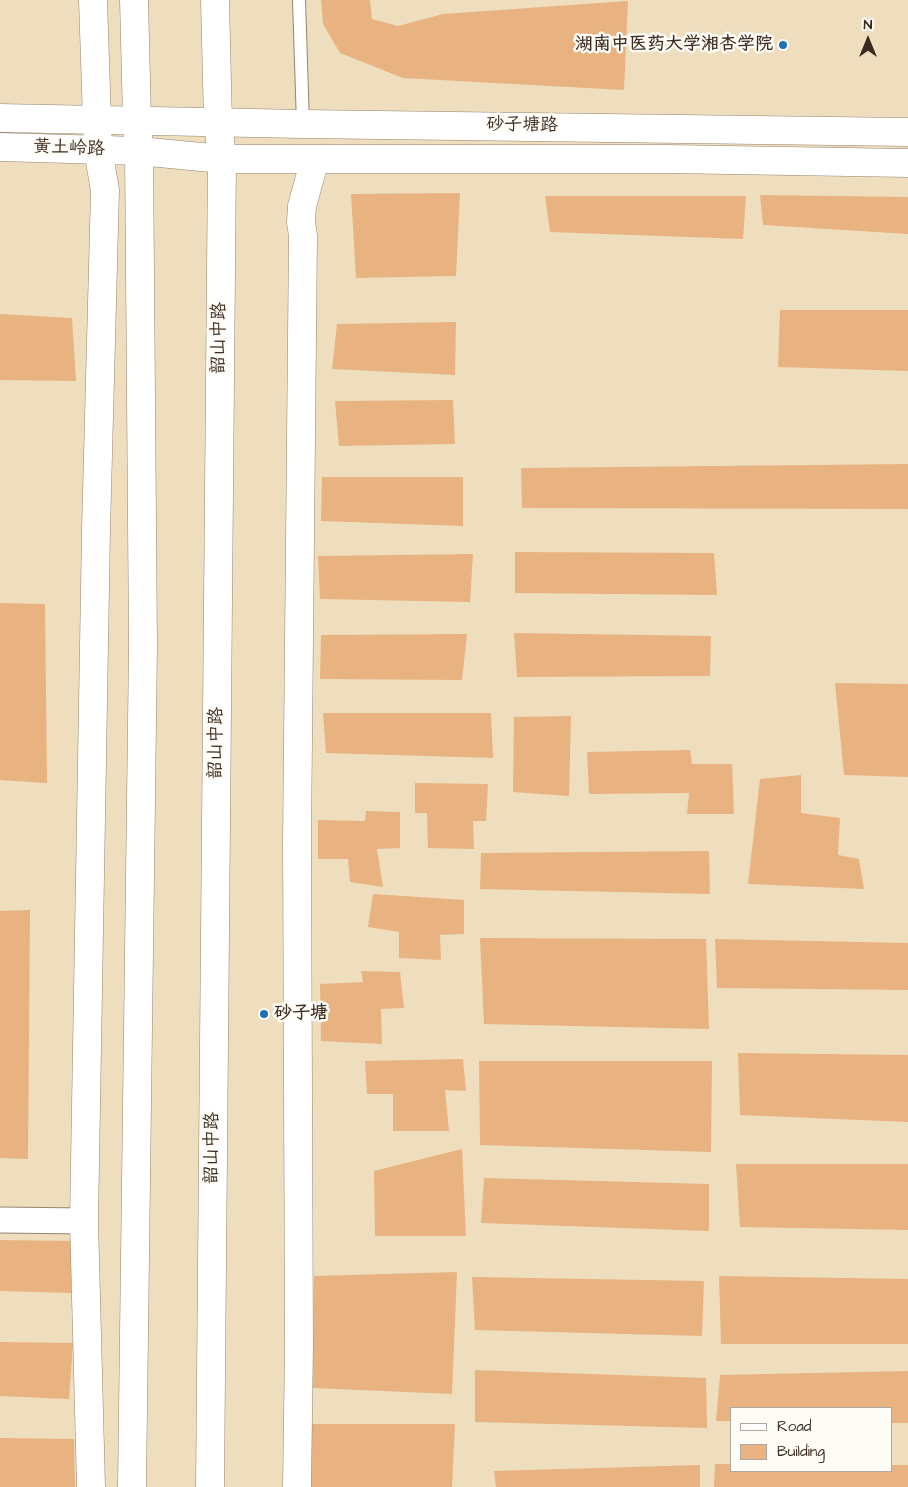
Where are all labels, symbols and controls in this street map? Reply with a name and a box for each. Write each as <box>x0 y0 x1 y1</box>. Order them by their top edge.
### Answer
north arrow <box>843 15 893 65</box>
text: N <box>864 15 872 35</box>
place label: 湖南中医药大学湘杏学院 <box>575 34 773 56</box>
marker: 湖南中医药大学湘杏学院 <box>777 39 789 51</box>
street label: 砂子塘路 <box>486 115 558 137</box>
street label: 黄土岭路 <box>33 137 105 161</box>
street label: 韶山中路 <box>209 302 231 374</box>
street label: 韶山中路 <box>206 707 228 779</box>
place label: 砂子塘 <box>274 1003 328 1025</box>
marker: 砂子塘 <box>258 1008 270 1020</box>
street label: 韶山中路 <box>202 1112 224 1184</box>
legend <box>730 1407 893 1472</box>
text: Road <box>777 1416 811 1437</box>
text: Building <box>777 1441 825 1462</box>

